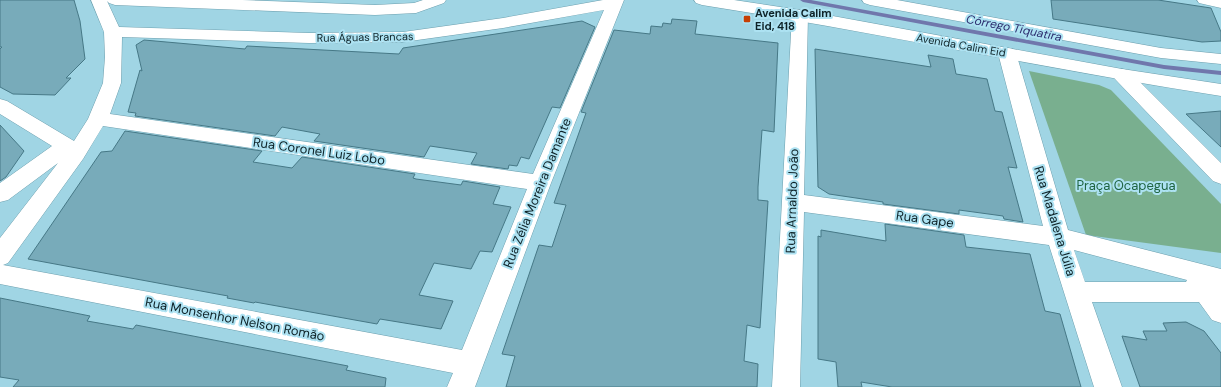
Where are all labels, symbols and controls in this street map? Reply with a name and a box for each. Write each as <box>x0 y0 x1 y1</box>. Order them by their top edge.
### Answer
place label: Avenida Calim Eid, 418 <box>755 6 832 33</box>
water label: Córrego Tiquatira <box>965 11 1064 45</box>
marker: Avenida Calim Eid, 418 <box>742 14 752 24</box>
street label: Rua Águas Brancas <box>317 29 413 45</box>
street label: Avenida Calim Eid <box>915 30 1007 60</box>
street label: Rua Zélia Moreira Damante <box>499 116 575 270</box>
street label: Rua Coronel Luiz Lobo <box>252 133 386 169</box>
street label: Rua Arnaldo João <box>782 148 802 254</box>
street label: Rua Madalena Júlia <box>1030 164 1080 278</box>
park label: Praça Ocapegua <box>1076 177 1176 194</box>
street label: Rua Gape <box>895 207 955 231</box>
street label: Rua Monsenhor Nelson Romão <box>144 293 326 345</box>

